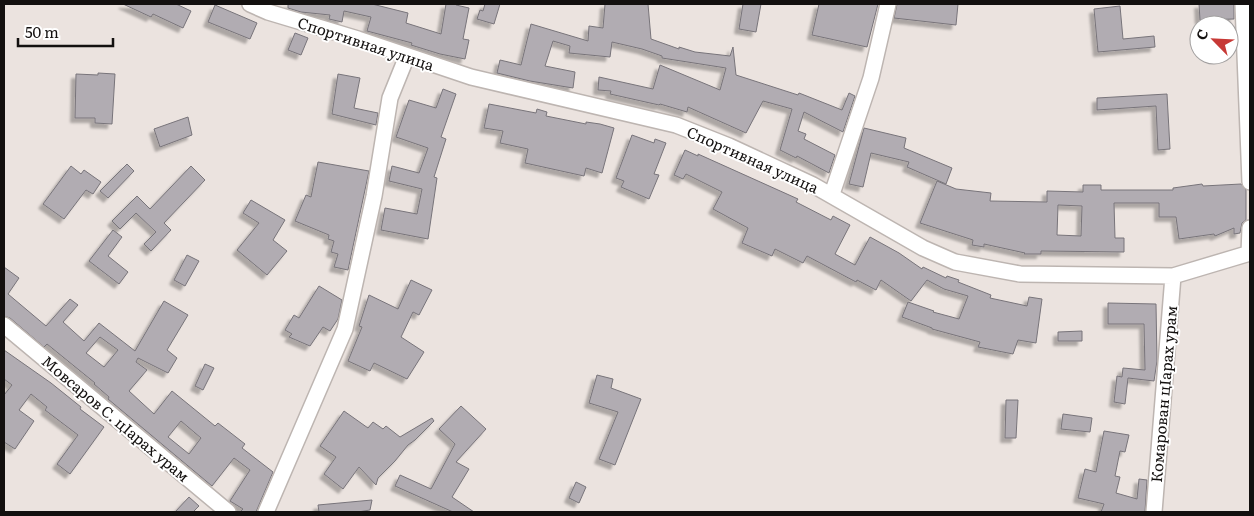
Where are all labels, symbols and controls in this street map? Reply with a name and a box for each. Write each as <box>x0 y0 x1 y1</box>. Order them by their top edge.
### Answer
street label: Спортивная улица <box>295 10 438 76</box>
scale bar <box>18 15 112 47</box>
north arrow <box>1189 15 1239 65</box>
text: 50 m <box>25 20 59 43</box>
text: С <box>1190 26 1212 43</box>
street label: Спортивная улица <box>683 120 823 199</box>
street label: Комарован цIарах урам <box>1144 305 1182 483</box>
street label: Мовсаров С. цIарах урам <box>37 349 195 487</box>

